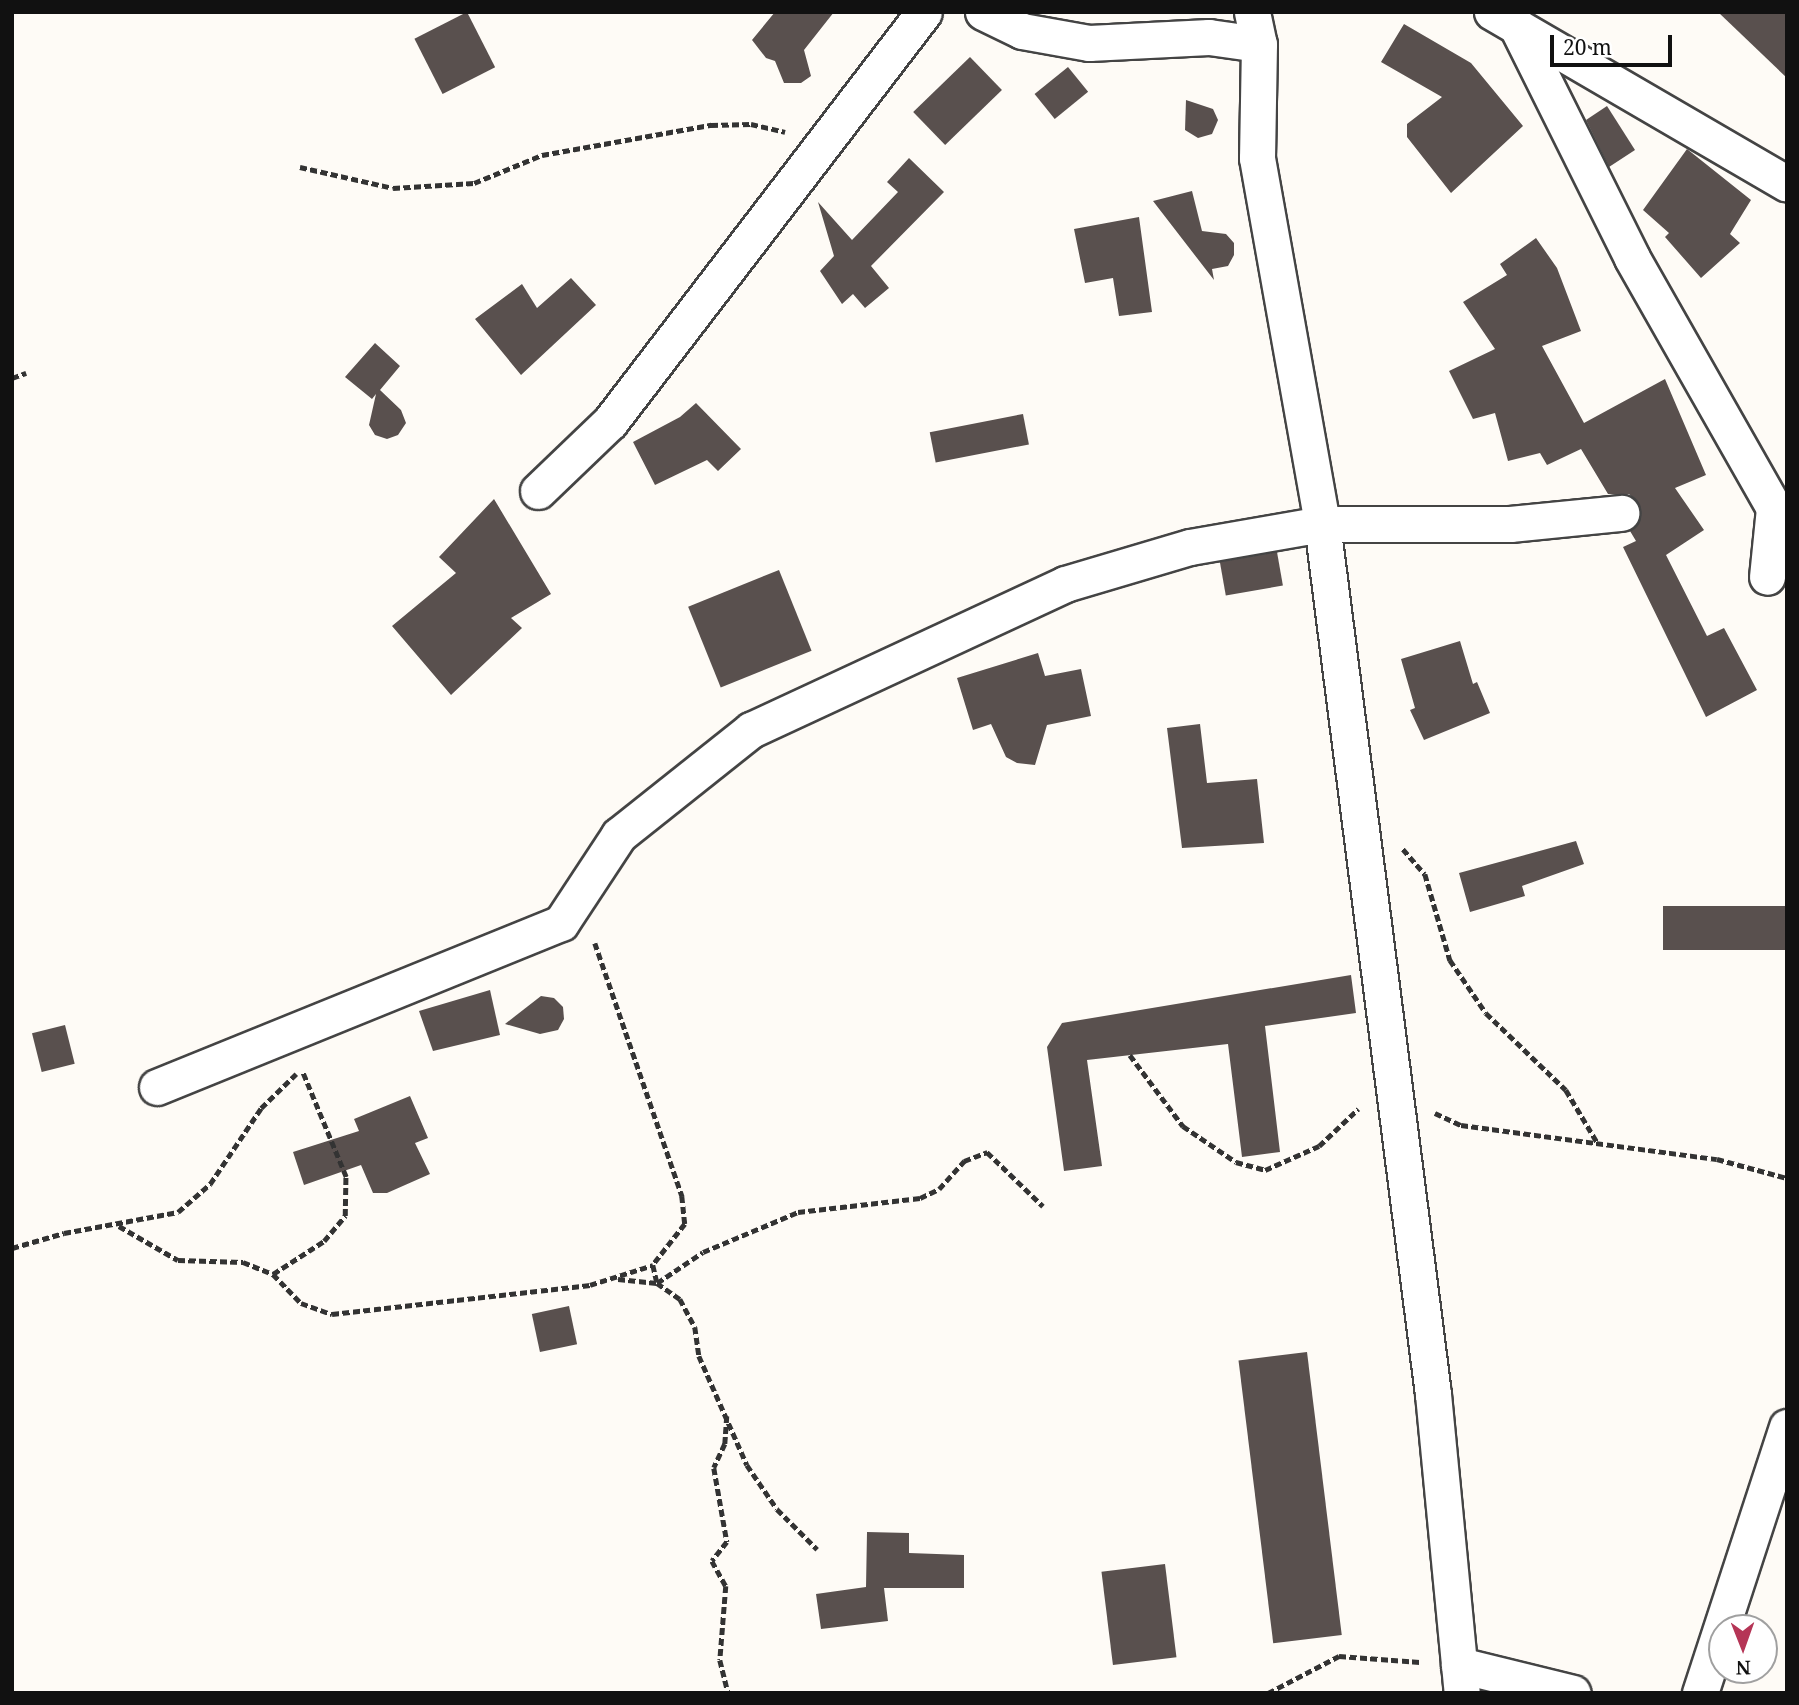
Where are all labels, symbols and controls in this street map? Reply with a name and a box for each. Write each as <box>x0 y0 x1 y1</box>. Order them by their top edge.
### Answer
scale bar <box>1554 21 1676 65</box>
text: 20 m <box>1563 33 1612 61</box>
north arrow <box>1708 1614 1778 1684</box>
text: N <box>1736 1655 1751 1681</box>

